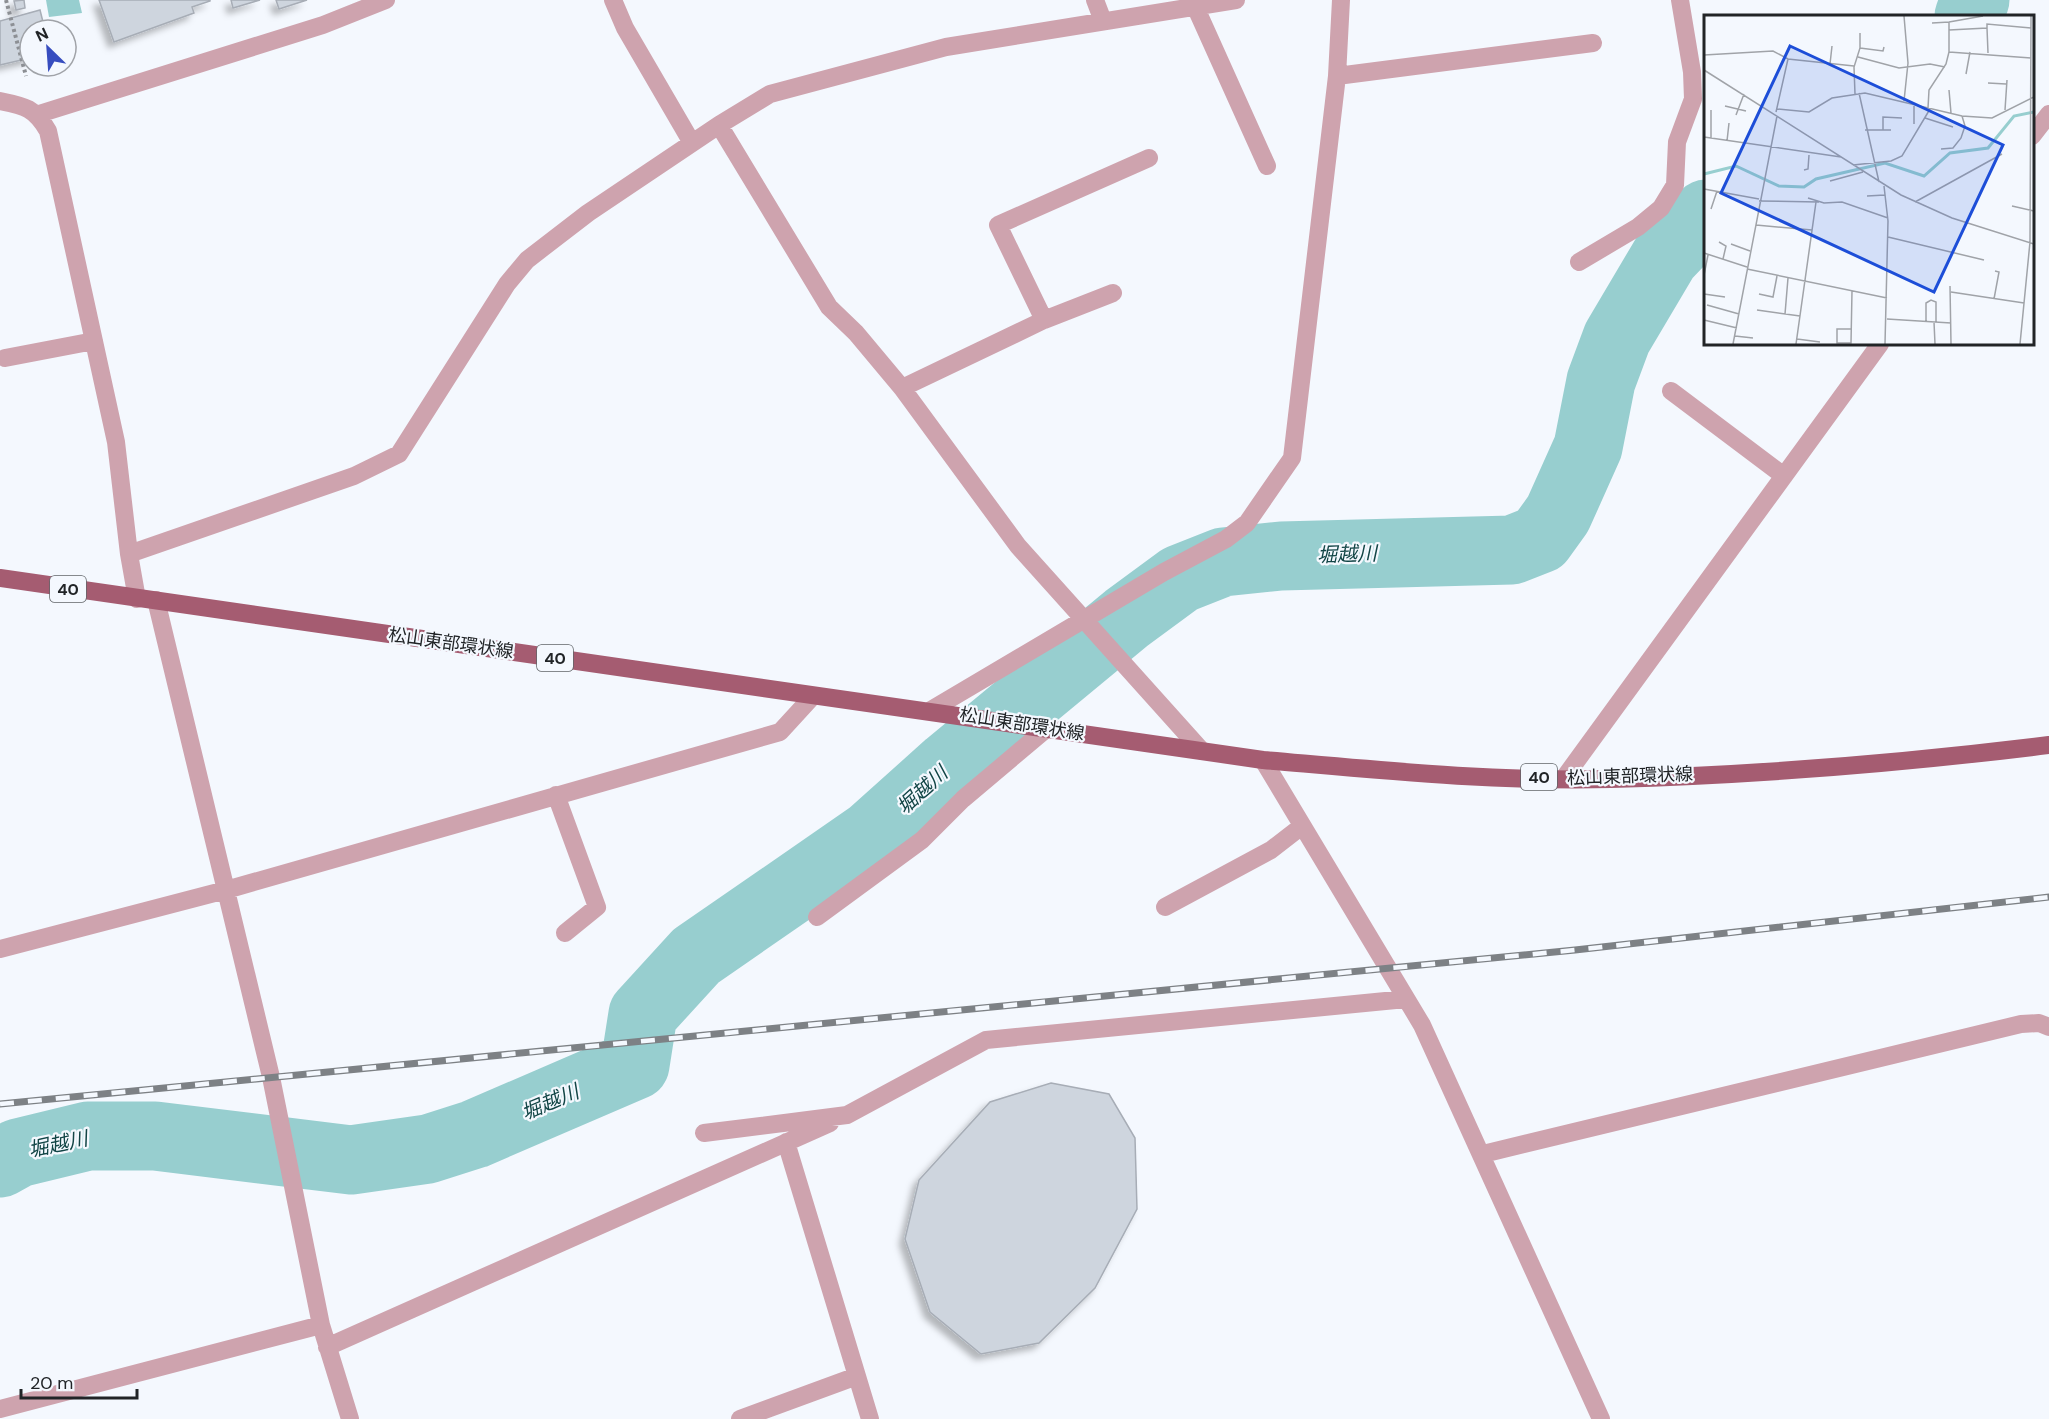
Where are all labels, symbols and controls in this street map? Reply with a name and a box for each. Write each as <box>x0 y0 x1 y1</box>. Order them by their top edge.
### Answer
inset map <box>1704 15 2034 345</box>
north arrow <box>18 18 78 78</box>
text: N <box>32 23 52 47</box>
water label: 堀越川 <box>1317 540 1379 568</box>
road number: 40 <box>50 576 86 602</box>
street label: 松山東部環状線 <box>387 622 515 664</box>
road number: 40 <box>537 645 573 671</box>
street label: 松山東部環状線 <box>958 702 1086 746</box>
water label: 堀越川 <box>891 759 954 820</box>
street label: 松山東部環状線 <box>1567 762 1693 790</box>
road number: 40 <box>1521 764 1557 790</box>
water label: 堀越川 <box>517 1078 585 1126</box>
water label: 堀越川 <box>26 1125 92 1163</box>
scale bar <box>21 1362 136 1400</box>
text: 20 m <box>30 1371 73 1395</box>

